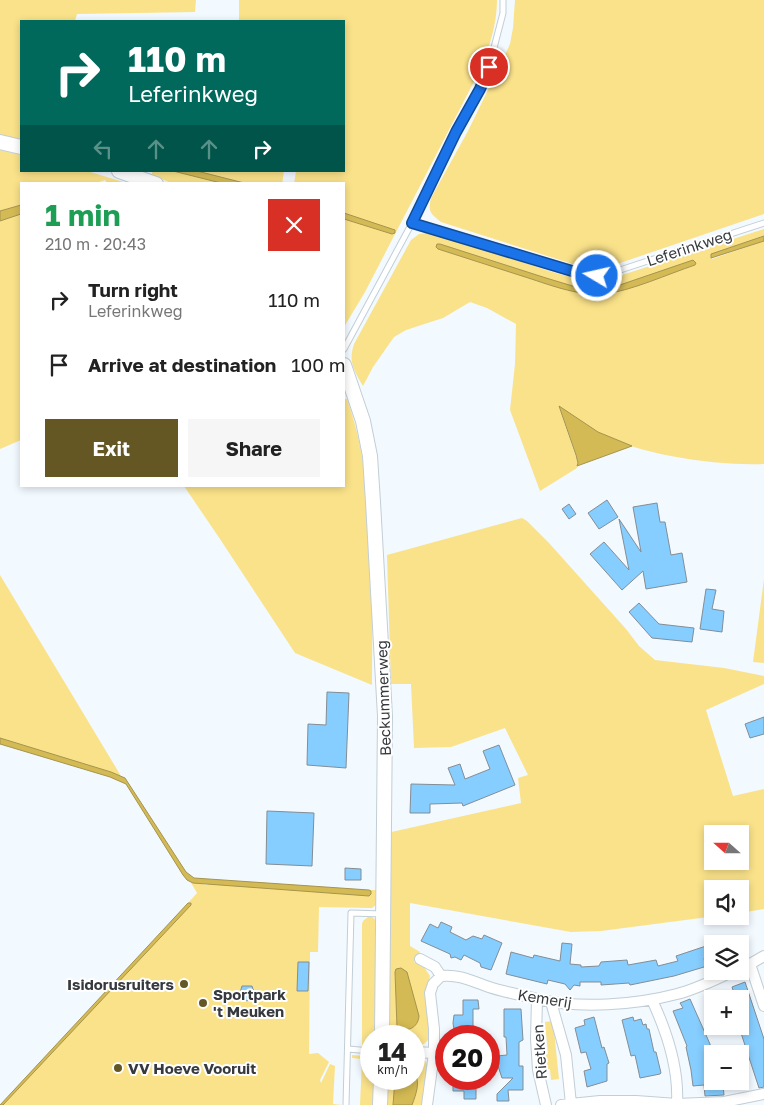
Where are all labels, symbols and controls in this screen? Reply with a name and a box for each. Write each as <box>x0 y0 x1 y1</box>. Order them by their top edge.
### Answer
text: 110 m <box>128 38 226 80</box>
icon: right <box>45 40 110 105</box>
pin <box>468 46 510 88</box>
icon: arrive <box>475 53 503 81</box>
text: Leferinkweg <box>128 80 258 107</box>
icon: left <box>89 135 117 163</box>
icon: ahead <box>142 135 170 163</box>
icon: ahead <box>195 135 223 163</box>
icon: right <box>248 135 276 163</box>
text: 1 min <box>45 197 121 233</box>
button: close <box>268 199 320 251</box>
street label: Leferinkweg <box>644 225 734 269</box>
text: 210 m · 20:43 <box>45 234 146 254</box>
position arrow <box>570 249 622 301</box>
text: Turn right <box>88 278 178 301</box>
icon: right <box>45 286 73 314</box>
text: 110 m <box>268 288 320 311</box>
text: Leferinkweg <box>88 301 183 321</box>
icon: arrive <box>45 351 73 379</box>
text: Arrive at destination <box>88 353 276 376</box>
text: 100 m <box>291 353 346 376</box>
button: Exit <box>45 419 178 477</box>
button: Share <box>188 419 320 477</box>
street label: Beckummerweg <box>372 640 394 756</box>
north arrow <box>704 825 749 870</box>
map controls <box>704 825 749 1090</box>
button: sound <box>704 880 749 925</box>
button: layers <box>704 935 749 980</box>
place label: Isidorusruiters <box>67 975 174 993</box>
marker: Isidorusruiters <box>178 978 190 990</box>
place label: Sportpark 't Meuken <box>213 985 286 1020</box>
street label: Kemerij <box>517 985 573 1011</box>
button: + <box>704 990 749 1035</box>
marker: Sportpark 't Meuken <box>197 997 209 1009</box>
street label: Rietken <box>528 1024 550 1080</box>
speed limit sign: 20 <box>435 1025 500 1090</box>
text: 14 <box>378 1036 407 1067</box>
button: − <box>704 1045 749 1090</box>
place label: VV Hoeve Vooruit <box>128 1059 256 1077</box>
marker: VV Hoeve Vooruit <box>112 1062 124 1074</box>
text: km/h <box>377 1062 408 1077</box>

